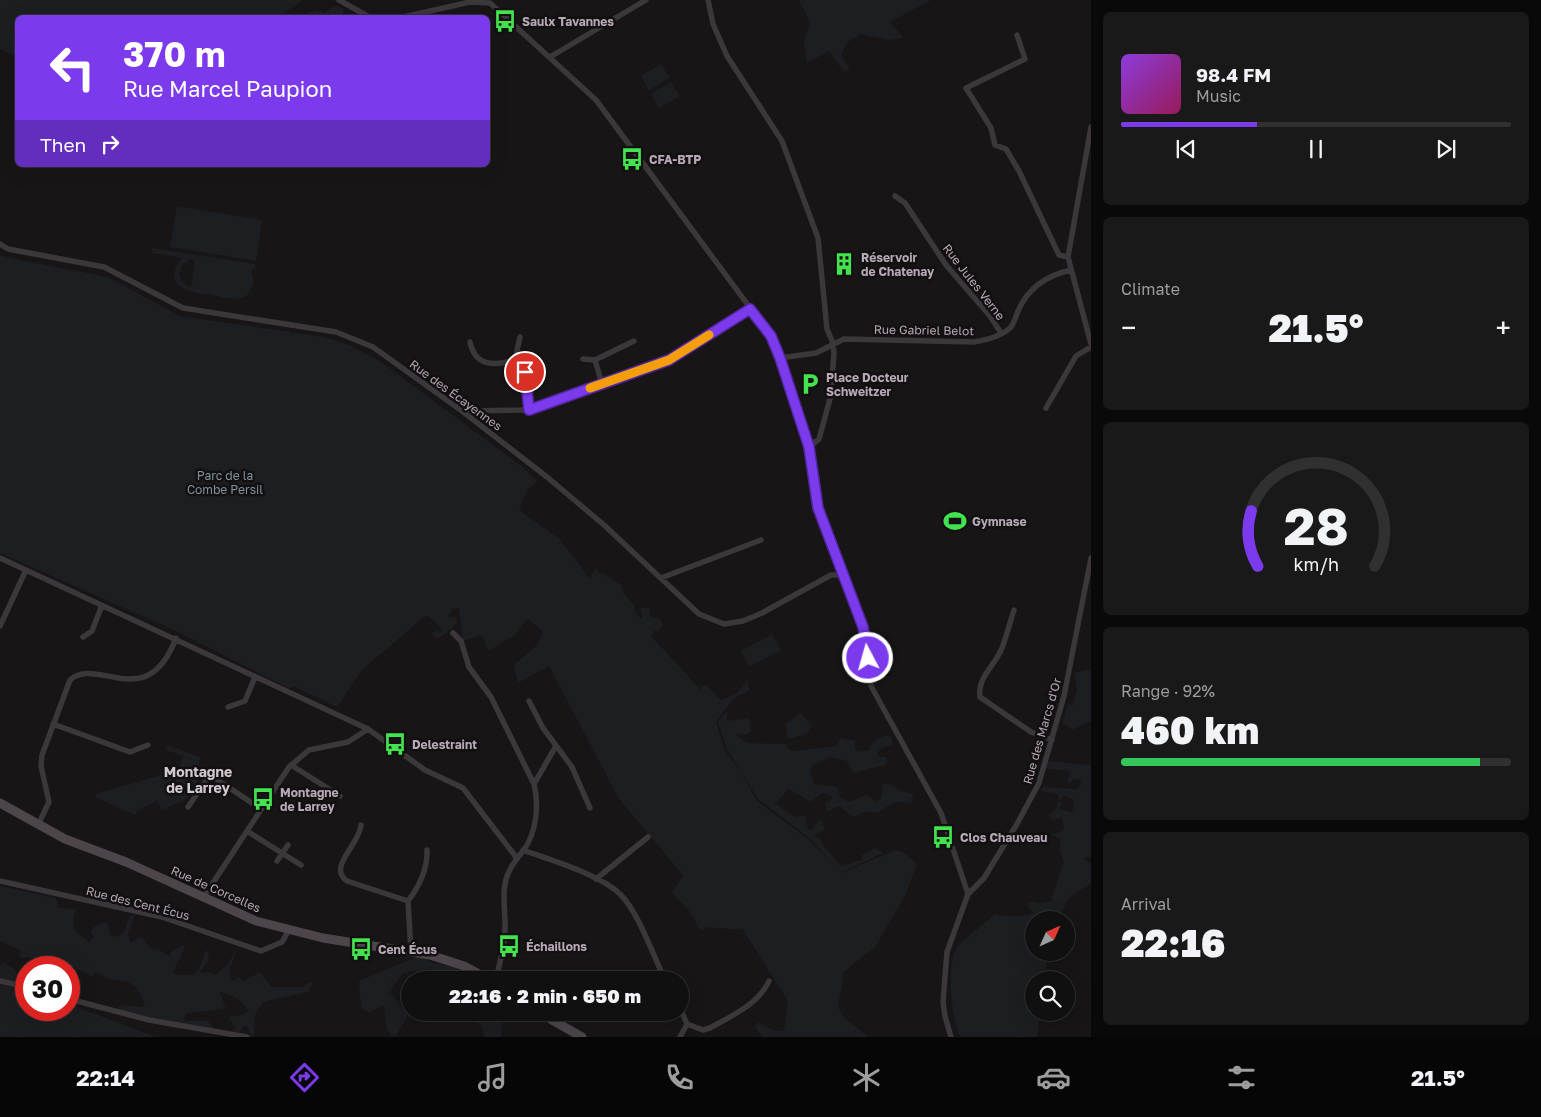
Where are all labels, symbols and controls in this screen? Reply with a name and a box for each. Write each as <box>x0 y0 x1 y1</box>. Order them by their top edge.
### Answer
bus stop icon: Saulx Tavannes <box>492 8 518 34</box>
place label: Saulx Tavannes <box>522 14 614 29</box>
text: 370 m <box>123 33 226 75</box>
icon: left <box>40 35 105 100</box>
text: 98.4 FM <box>1196 63 1271 86</box>
text: Rue Marcel Paupion <box>123 75 332 102</box>
text: Music <box>1196 86 1241 106</box>
icon: right <box>96 130 124 158</box>
text: Then <box>40 133 86 156</box>
icon: previous <box>1172 135 1200 163</box>
icon: pause <box>1302 135 1330 163</box>
icon: next <box>1432 135 1460 163</box>
bus stop icon: CFA-BTP <box>619 146 645 172</box>
place label: CFA-BTP <box>649 152 701 167</box>
street label: Rue Jules Verne <box>940 241 1008 323</box>
place label: Réservoir de Chatenay <box>861 250 935 279</box>
building icon: Réservoir de Chatenay <box>831 251 857 277</box>
text: Climate <box>1121 279 1180 299</box>
text: 21.5° <box>1269 305 1363 350</box>
text: − <box>1121 311 1136 344</box>
text: + <box>1496 311 1511 344</box>
street label: Rue Gabriel Belot <box>874 322 974 338</box>
pin <box>504 351 546 393</box>
street label: Rue des Écayennes <box>407 356 505 434</box>
icon: arrive <box>511 358 539 386</box>
place label: Place Docteur Schweitzer <box>826 370 909 399</box>
parking icon: Place Docteur Schweitzer <box>797 371 823 397</box>
park label: Parc de la Combe Persil <box>187 468 263 497</box>
text: 28 <box>1283 494 1349 556</box>
sports icon: Gymnase <box>942 508 968 534</box>
place label: Gymnase <box>972 514 1027 529</box>
text: km/h <box>1293 553 1339 575</box>
position arrow <box>841 631 893 683</box>
street label: Rue des Marcs d'Or <box>1020 676 1064 786</box>
text: Range · 92% <box>1121 681 1215 701</box>
text: 460 km <box>1121 707 1259 752</box>
bus stop icon: Delestraint <box>382 731 408 757</box>
place label: Delestraint <box>412 737 477 752</box>
district label: Montagne de Larrey <box>164 763 232 796</box>
place label: Montagne de Larrey <box>280 785 339 814</box>
bus stop icon: Montagne de Larrey <box>250 786 276 812</box>
bus stop icon: Clos Chauveau <box>930 824 956 850</box>
place label: Clos Chauveau <box>960 830 1047 845</box>
street label: Rue de Corcelles <box>169 862 263 916</box>
street label: Rue des Cent Écus <box>85 883 191 923</box>
text: Arrival <box>1121 894 1171 914</box>
north arrow <box>1025 911 1075 961</box>
map controls <box>1025 911 1075 1021</box>
text: 22:16 <box>1121 920 1225 965</box>
bus stop icon: Échaillons <box>496 933 522 959</box>
bus stop icon: Cent Écus <box>348 936 374 962</box>
place label: Échaillons <box>526 939 587 954</box>
place label: Cent Écus <box>378 942 437 957</box>
speed limit sign: 30 <box>15 956 80 1021</box>
button: search <box>1025 971 1075 1021</box>
text: 22:16 · 2 min · 650 m <box>449 984 641 1007</box>
icon: directions <box>287 1060 322 1095</box>
icon: music <box>475 1060 510 1095</box>
icon: phone <box>662 1060 697 1095</box>
icon: climate <box>849 1060 884 1095</box>
icon: car <box>1036 1060 1071 1095</box>
icon: filters <box>1224 1060 1259 1095</box>
text: 22:14 <box>76 1064 135 1091</box>
text: 21.5° <box>1411 1064 1465 1091</box>

